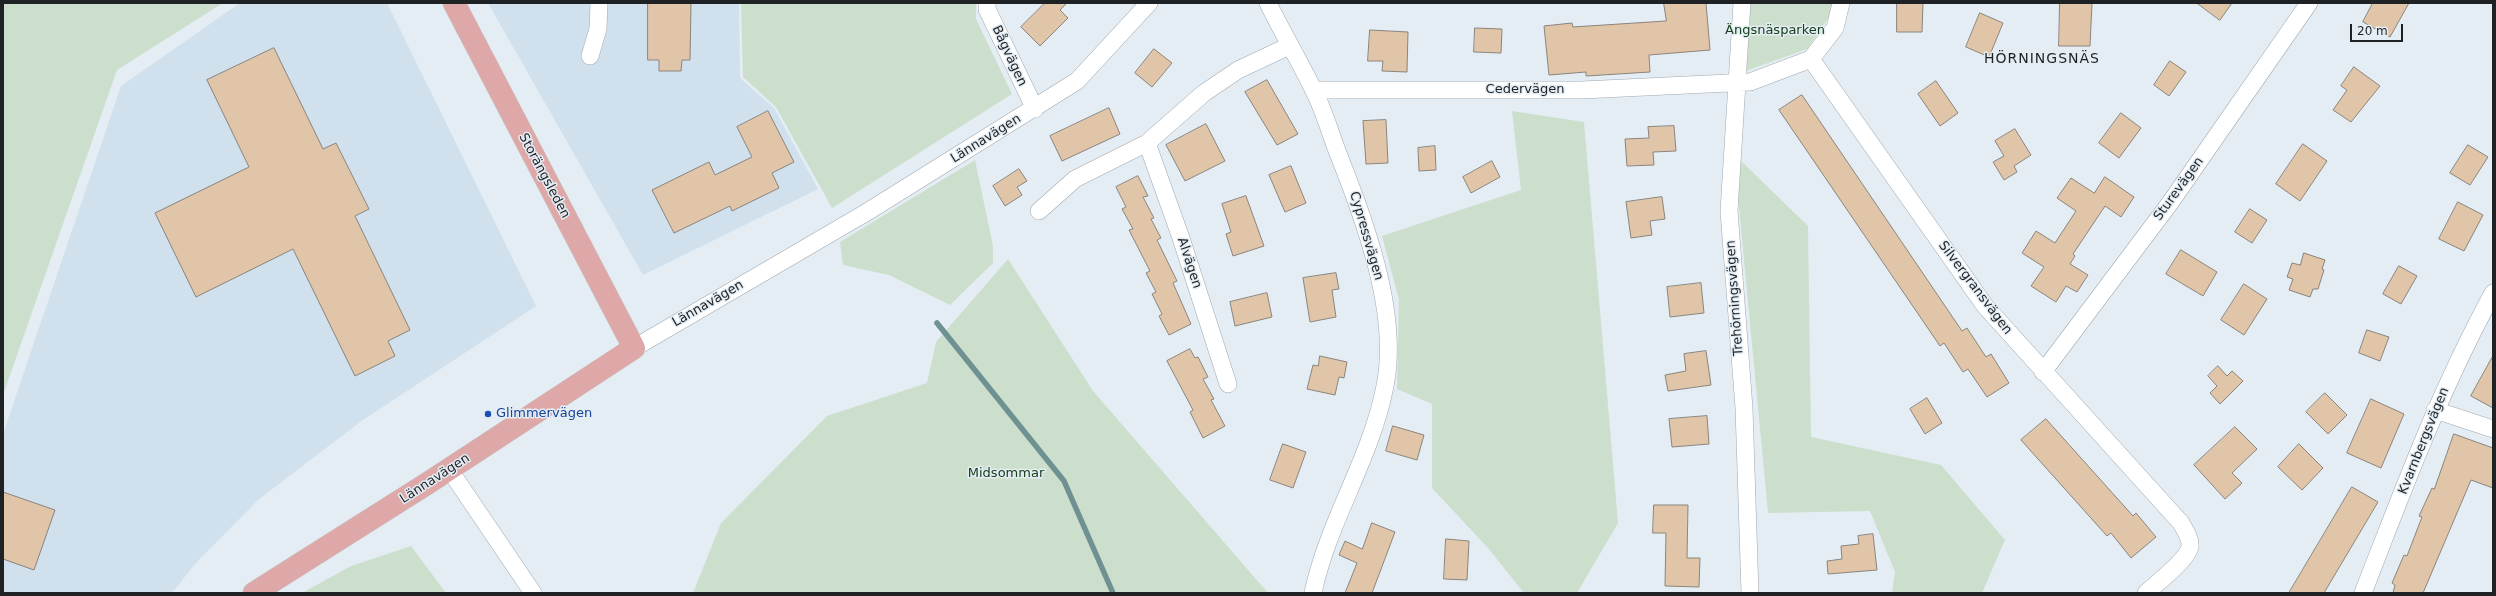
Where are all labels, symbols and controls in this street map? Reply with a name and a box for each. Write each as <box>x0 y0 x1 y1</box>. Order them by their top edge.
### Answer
scale bar <box>2352 16 2405 42</box>
street label: Bågvägen <box>988 23 1030 89</box>
park label: Ängsnäsparken <box>1725 23 1825 39</box>
text: 20 m <box>2357 24 2388 38</box>
district label: HÖRNINGSNÄS <box>1984 51 2100 67</box>
street label: Cedervägen <box>1486 82 1564 98</box>
street label: Lännavägen <box>948 111 1024 167</box>
street label: Storängsleden <box>515 131 573 221</box>
street label: Sturevägen <box>2151 154 2207 224</box>
street label: Cypressvägen <box>1346 190 1386 282</box>
street label: Alvägen <box>1173 236 1205 290</box>
street label: Silvergransvägen <box>1935 238 2015 338</box>
street label: Trehörningsvägen <box>1723 240 1747 356</box>
street label: Lännavägen <box>670 277 746 331</box>
street label: Kvarnbergsvägen <box>2395 385 2453 497</box>
place label: Glimmervägen <box>496 406 592 422</box>
marker: Glimmervägen <box>483 409 493 419</box>
street label: Lännavägen <box>397 451 473 507</box>
park label: Midsommar <box>968 466 1044 482</box>

